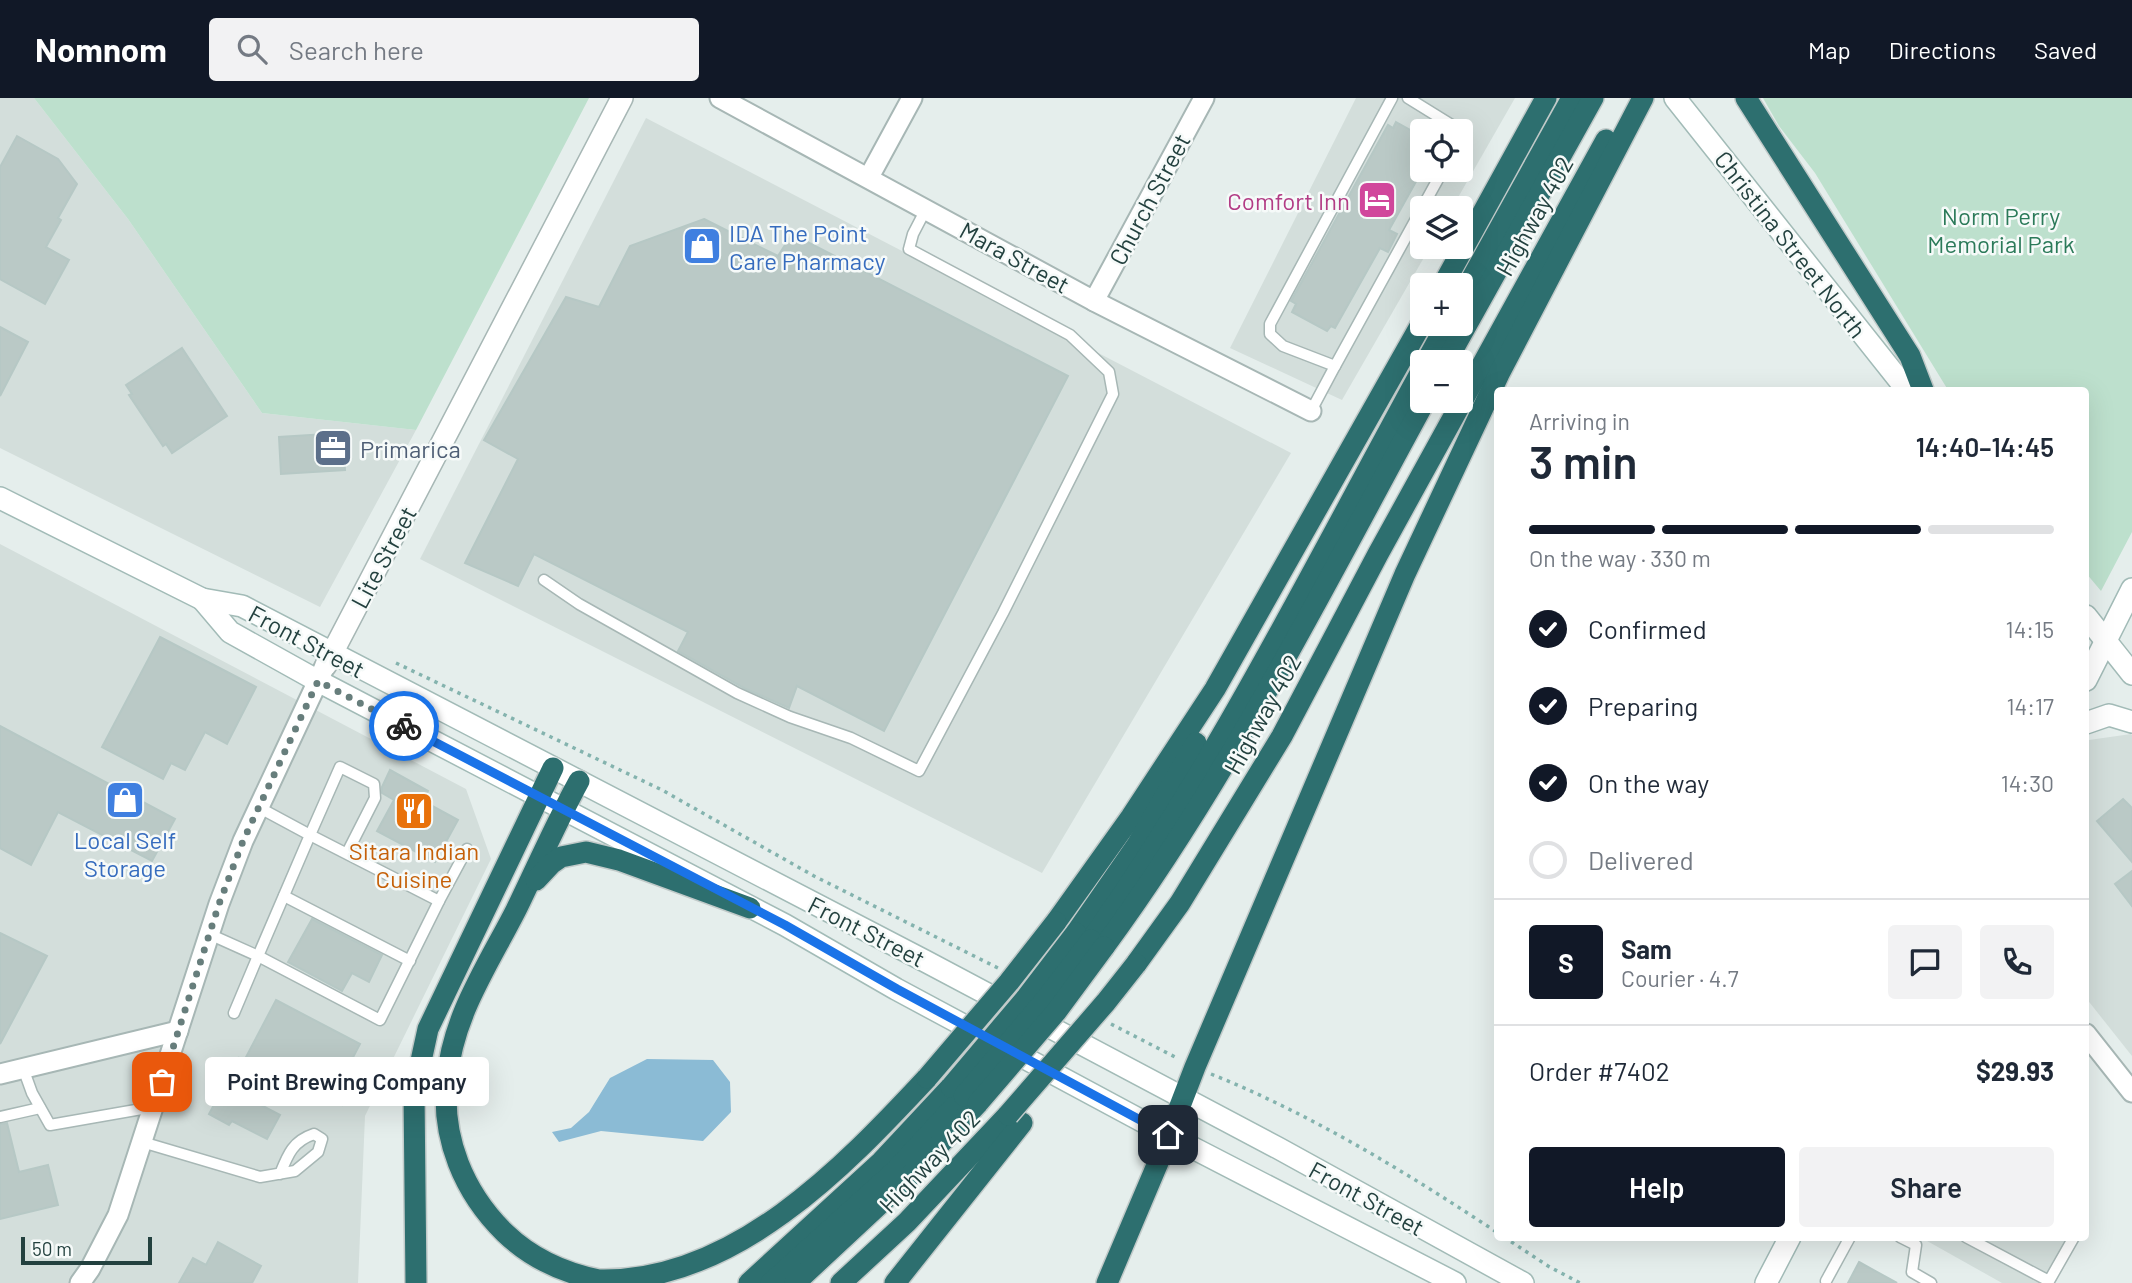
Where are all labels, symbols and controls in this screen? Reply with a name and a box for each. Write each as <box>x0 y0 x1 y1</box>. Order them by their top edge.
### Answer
search box <box>209 18 699 81</box>
text: Nomnom <box>35 29 167 69</box>
icon: search <box>233 30 271 68</box>
text: Search here <box>289 34 424 65</box>
text: Map <box>1808 35 1851 64</box>
text: Directions <box>1889 35 1996 64</box>
text: Saved <box>2034 35 2097 64</box>
map controls <box>1410 119 1473 413</box>
button: locate <box>1410 119 1473 182</box>
street label: Church Street <box>1102 128 1196 270</box>
street label: Christina Street North <box>1709 145 1873 343</box>
street label: Highway 402 <box>1489 151 1579 281</box>
hotel icon: Comfort Inn <box>1356 179 1398 221</box>
place label: Comfort Inn <box>1227 186 1350 215</box>
button: layers <box>1410 196 1473 259</box>
park label: Norm Perry Memorial Park <box>1927 201 2075 258</box>
street label: Mara Street <box>955 215 1075 299</box>
place label: IDA The Point Care Pharmacy <box>729 218 886 275</box>
shop icon: IDA The Point Care Pharmacy <box>681 225 723 267</box>
button: + <box>1410 273 1473 336</box>
button: − <box>1410 350 1473 413</box>
text: Arriving in <box>1529 407 1630 435</box>
office icon: Primarica <box>312 427 354 469</box>
text: 14:40–14:45 <box>1916 431 2054 462</box>
text: 3 min <box>1529 433 1638 488</box>
place label: Primarica <box>360 434 461 463</box>
street label: Lite Street <box>344 501 422 613</box>
text: On the way · 330 m <box>1529 544 1711 572</box>
street label: Front Street <box>244 598 370 684</box>
icon: check <box>1529 610 1567 648</box>
text: Confirmed <box>1588 613 1707 644</box>
text: 14:15 <box>2006 615 2054 643</box>
street label: Highway 402 <box>1217 649 1307 779</box>
icon: check <box>1529 687 1567 725</box>
text: Preparing <box>1588 690 1698 721</box>
courier <box>369 691 439 761</box>
text: 14:17 <box>2007 692 2054 720</box>
icon: bike <box>385 707 423 745</box>
icon: check <box>1529 764 1567 802</box>
text: On the way <box>1588 767 1709 798</box>
text: 14:30 <box>2001 769 2054 797</box>
shop icon: Local Self Storage <box>104 779 146 821</box>
restaurant icon: Sitara Indian Cuisine <box>393 790 435 832</box>
place label: Local Self Storage <box>74 825 176 882</box>
place label: Sitara Indian Cuisine <box>349 836 479 893</box>
text: Delivered <box>1588 844 1694 875</box>
street label: Front Street <box>804 889 930 973</box>
button: chat <box>1888 925 1962 999</box>
button: phone <box>1980 925 2054 999</box>
text: Sam <box>1621 933 1672 964</box>
text: S <box>1558 947 1574 978</box>
text: Courier · 4.7 <box>1621 964 1739 992</box>
pin <box>132 1052 192 1112</box>
text: Order #7402 <box>1529 1055 1670 1086</box>
text: $29.93 <box>1976 1055 2054 1086</box>
callout: Point Brewing Company <box>204 1058 488 1107</box>
icon: bag <box>143 1063 181 1101</box>
text: Point Brewing Company <box>227 1067 467 1095</box>
street label: Highway 402 <box>873 1103 985 1219</box>
pin <box>1138 1105 1198 1165</box>
icon: home <box>1149 1116 1187 1154</box>
button: Help <box>1529 1147 1785 1227</box>
button: Share <box>1799 1147 2054 1227</box>
street label: Front Street <box>1304 1155 1430 1241</box>
scale bar <box>21 1234 152 1266</box>
text: 50 m <box>32 1237 72 1260</box>

